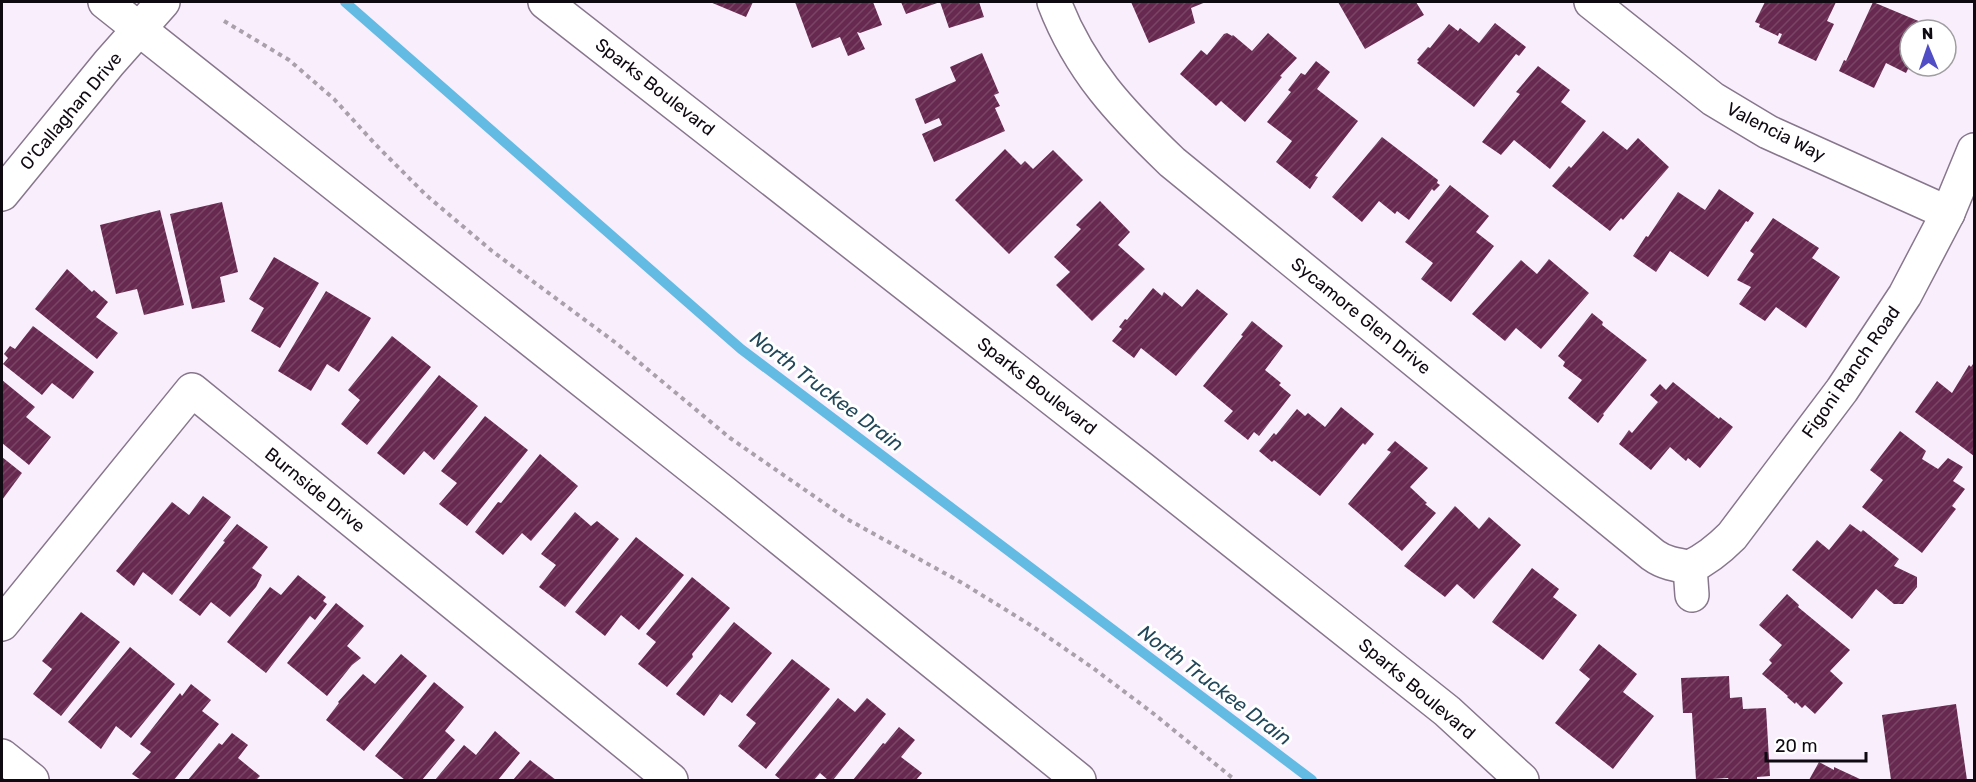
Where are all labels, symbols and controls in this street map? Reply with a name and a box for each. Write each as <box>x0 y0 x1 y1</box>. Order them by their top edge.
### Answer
north arrow <box>1898 18 1958 78</box>
text: N <box>1921 24 1934 43</box>
street label: Sparks Boulevard <box>591 33 719 141</box>
street label: O'Callaghan Drive <box>15 48 127 174</box>
street label: Valencia Way <box>1723 98 1829 166</box>
street label: Sycamore Glen Drive <box>1287 253 1435 379</box>
street label: Figoni Ranch Road <box>1797 302 1905 442</box>
water label: North Truckee Drain <box>746 326 908 456</box>
street label: Sparks Boulevard <box>973 332 1101 440</box>
street label: Burnside Drive <box>260 443 370 537</box>
water label: North Truckee Drain <box>1134 620 1296 750</box>
street label: Sparks Boulevard <box>1354 634 1480 744</box>
scale bar <box>1766 725 1866 763</box>
text: 20 m <box>1775 735 1817 757</box>

